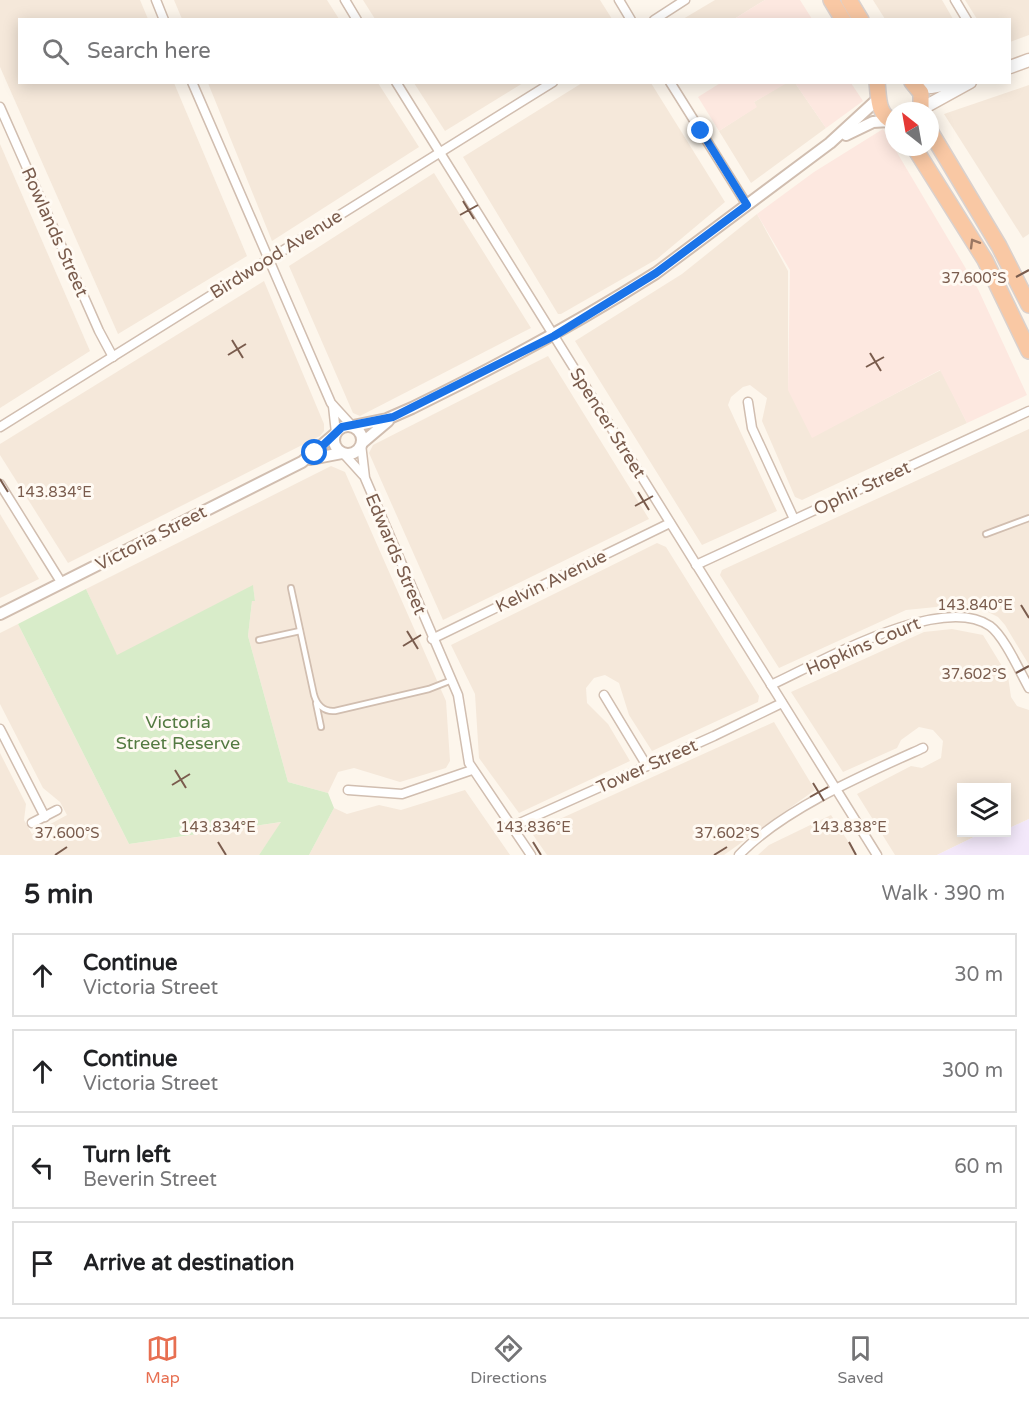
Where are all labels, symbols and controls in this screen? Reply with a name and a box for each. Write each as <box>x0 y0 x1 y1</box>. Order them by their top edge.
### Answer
search box <box>18 18 1011 84</box>
icon: search <box>39 35 72 68</box>
text: Search here <box>87 38 211 64</box>
north arrow <box>885 102 939 156</box>
route end <box>687 117 713 143</box>
street label: Rowlands Street <box>17 164 93 300</box>
street label: Birdwood Avenue <box>206 205 346 303</box>
one-way arrow <box>970 239 982 249</box>
text: 37.600°S <box>941 269 1007 287</box>
street label: Spencer Street <box>565 364 651 482</box>
route start <box>301 439 327 465</box>
street label: Ophir Street <box>810 456 914 520</box>
text: 143.834°E <box>16 483 92 501</box>
street label: Edwards Street <box>361 490 431 618</box>
street label: Victoria Street <box>92 501 210 575</box>
street label: Kelvin Avenue <box>492 545 610 617</box>
text: 143.840°E <box>937 596 1013 614</box>
street label: Hopkins Court <box>802 612 924 680</box>
text: 37.602°S <box>941 665 1007 683</box>
park label: Victoria Street Reserve <box>116 711 240 754</box>
street label: Tower Street <box>593 734 701 798</box>
map controls <box>957 783 1011 837</box>
button: layers <box>957 783 1011 837</box>
text: 143.834°E <box>180 818 256 836</box>
text: 143.836°E <box>495 818 571 836</box>
text: 143.838°E <box>811 818 887 836</box>
text: 37.600°S <box>34 824 100 842</box>
text: 37.602°S <box>694 824 760 842</box>
text: 5 min <box>24 879 93 910</box>
text: Walk · 390 m <box>882 882 1005 906</box>
text: Continue <box>83 950 178 976</box>
icon: ahead <box>26 959 59 992</box>
text: 30 m <box>954 963 1003 987</box>
text: Victoria Street <box>83 976 218 1000</box>
text: Continue <box>83 1046 178 1072</box>
icon: ahead <box>26 1055 59 1088</box>
text: 300 m <box>942 1059 1003 1083</box>
text: Victoria Street <box>83 1072 218 1096</box>
text: Turn left <box>83 1142 171 1168</box>
icon: left <box>26 1151 59 1184</box>
text: 60 m <box>954 1155 1003 1179</box>
text: Beverin Street <box>83 1168 217 1192</box>
icon: arrive <box>26 1247 59 1280</box>
text: Arrive at destination <box>83 1250 294 1276</box>
tab: Map <box>145 1332 180 1388</box>
tab: Directions <box>470 1332 547 1388</box>
tab: Saved <box>837 1332 884 1388</box>

